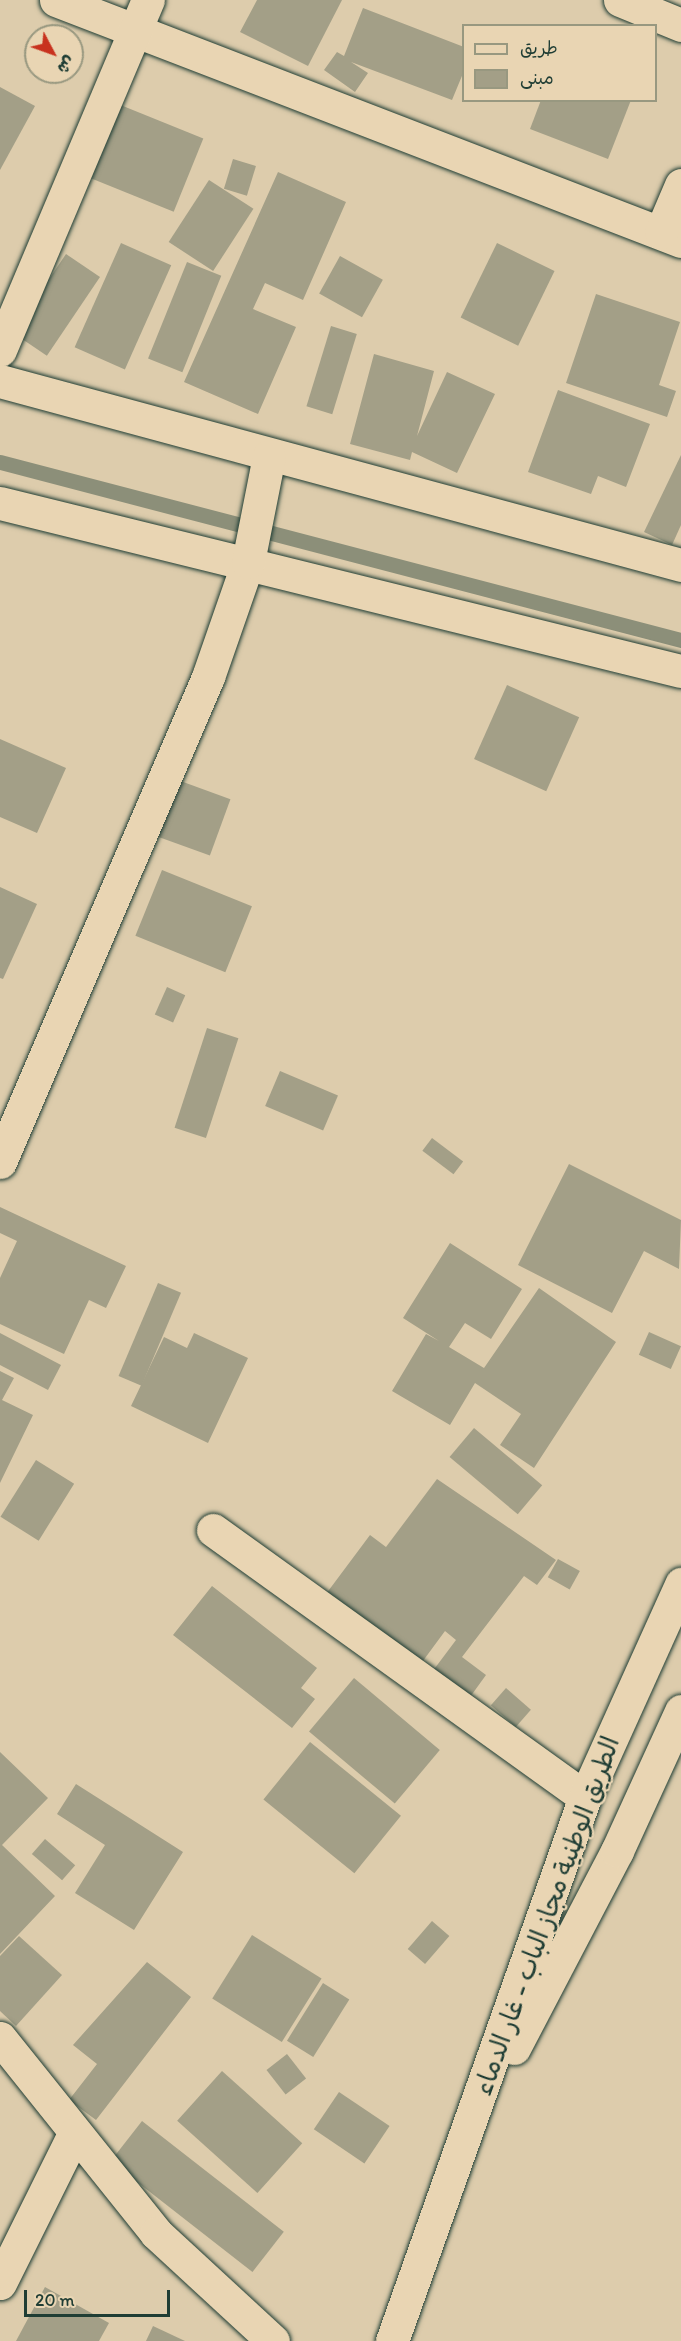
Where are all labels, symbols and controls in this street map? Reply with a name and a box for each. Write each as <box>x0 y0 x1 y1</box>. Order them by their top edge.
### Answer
north arrow <box>24 24 84 84</box>
legend <box>462 24 657 102</box>
text: طريق <box>520 37 558 59</box>
text: ش <box>54 52 79 78</box>
text: مبنى <box>520 67 554 89</box>
street label: الطريق الوطنية مجاز الباب - غار الدماء <box>467 1732 627 2100</box>
scale bar <box>27 2278 172 2316</box>
text: 20 m <box>35 2289 75 2311</box>

